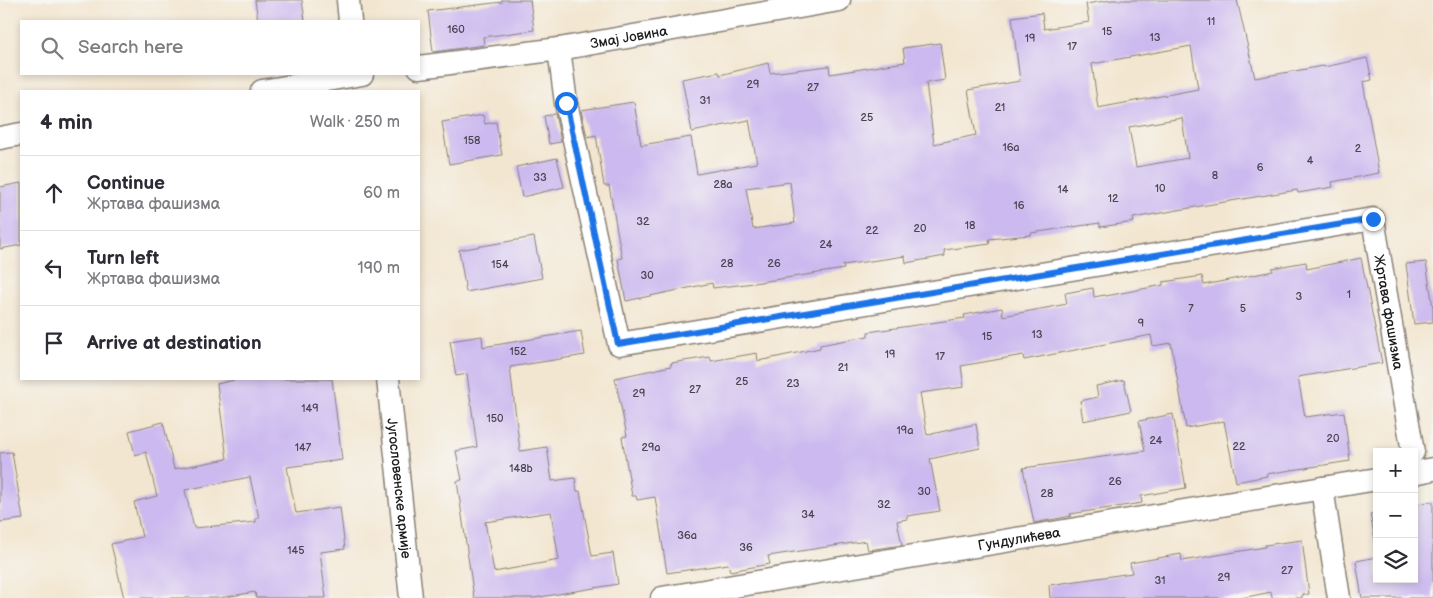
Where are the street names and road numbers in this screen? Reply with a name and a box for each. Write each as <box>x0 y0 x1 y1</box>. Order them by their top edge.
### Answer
street label: Змај Јовина <box>589 22 669 52</box>
street label: Жртава фашизма <box>1370 253 1407 372</box>
street label: Југословенске армије <box>383 417 415 560</box>
street label: Гундулићева <box>977 524 1062 554</box>

